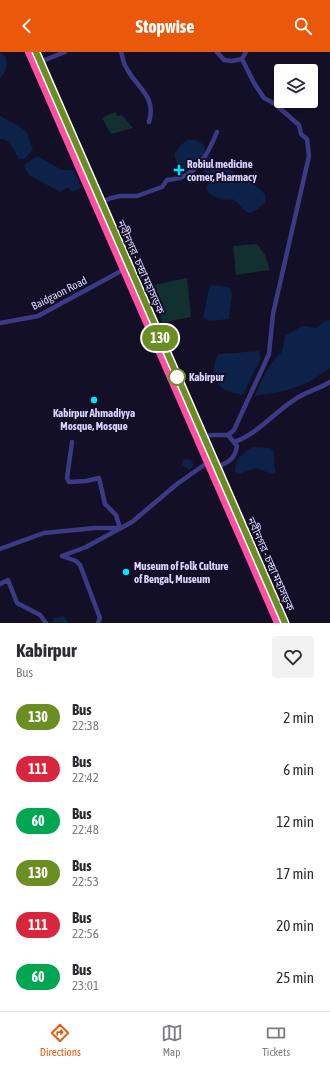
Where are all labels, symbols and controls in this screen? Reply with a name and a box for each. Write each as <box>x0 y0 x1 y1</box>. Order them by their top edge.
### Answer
icon: back <box>16 15 38 37</box>
icon: search <box>292 15 314 37</box>
text: Stopwise <box>136 16 194 37</box>
map controls <box>274 64 318 108</box>
button: layers <box>274 64 318 108</box>
place label: Robiul medicine corner, Pharmacy <box>187 158 257 183</box>
marker: Robiul medicine corner, Pharmacy <box>174 165 184 175</box>
street label: নবীনগর - চন্দ্রা মহাসড়ক <box>115 217 167 316</box>
street label: Baidgaon Road <box>29 274 89 312</box>
line badge: 130 <box>137 325 183 351</box>
text: 130 <box>150 330 170 346</box>
marker: Kabirpur <box>168 368 186 386</box>
place label: Kabirpur <box>189 371 225 383</box>
marker: Kabirpur Ahmadiyya Mosque, Mosque <box>89 395 99 405</box>
place label: Kabirpur Ahmadiyya Mosque, Mosque <box>53 407 135 432</box>
street label: নবীনগর - চন্দ্রা মহাসড়ক <box>245 514 297 613</box>
place label: Museum of Folk Culture of Bengal, Museum <box>134 560 229 585</box>
marker: Museum of Folk Culture of Bengal, Museum <box>121 567 131 577</box>
button: heart <box>272 636 314 678</box>
text: Kabirpur <box>16 639 77 661</box>
text: Bus <box>16 665 33 680</box>
text: Bus <box>72 701 92 718</box>
text: 130 <box>28 709 48 725</box>
text: 2 min <box>283 709 314 726</box>
text: 22:38 <box>72 718 99 733</box>
text: Bus <box>72 753 92 770</box>
text: 111 <box>28 761 48 777</box>
text: 6 min <box>283 761 314 778</box>
text: 22:42 <box>72 770 99 785</box>
text: Bus <box>72 805 92 822</box>
text: 60 <box>31 813 45 829</box>
text: 12 min <box>276 813 314 830</box>
text: 22:48 <box>72 822 99 837</box>
text: Bus <box>72 857 92 874</box>
text: 130 <box>28 865 48 881</box>
text: 17 min <box>276 865 314 882</box>
text: 22:53 <box>72 874 99 889</box>
text: Bus <box>72 909 92 926</box>
text: 111 <box>28 917 48 933</box>
text: 20 min <box>276 917 314 934</box>
text: 22:56 <box>72 926 99 941</box>
text: Bus <box>72 961 92 978</box>
text: 60 <box>31 969 45 985</box>
text: 25 min <box>276 969 314 986</box>
text: 23:01 <box>72 978 99 993</box>
tab: Directions <box>40 1022 81 1058</box>
tab: Map <box>161 1022 183 1058</box>
tab: Tickets <box>262 1022 290 1058</box>

